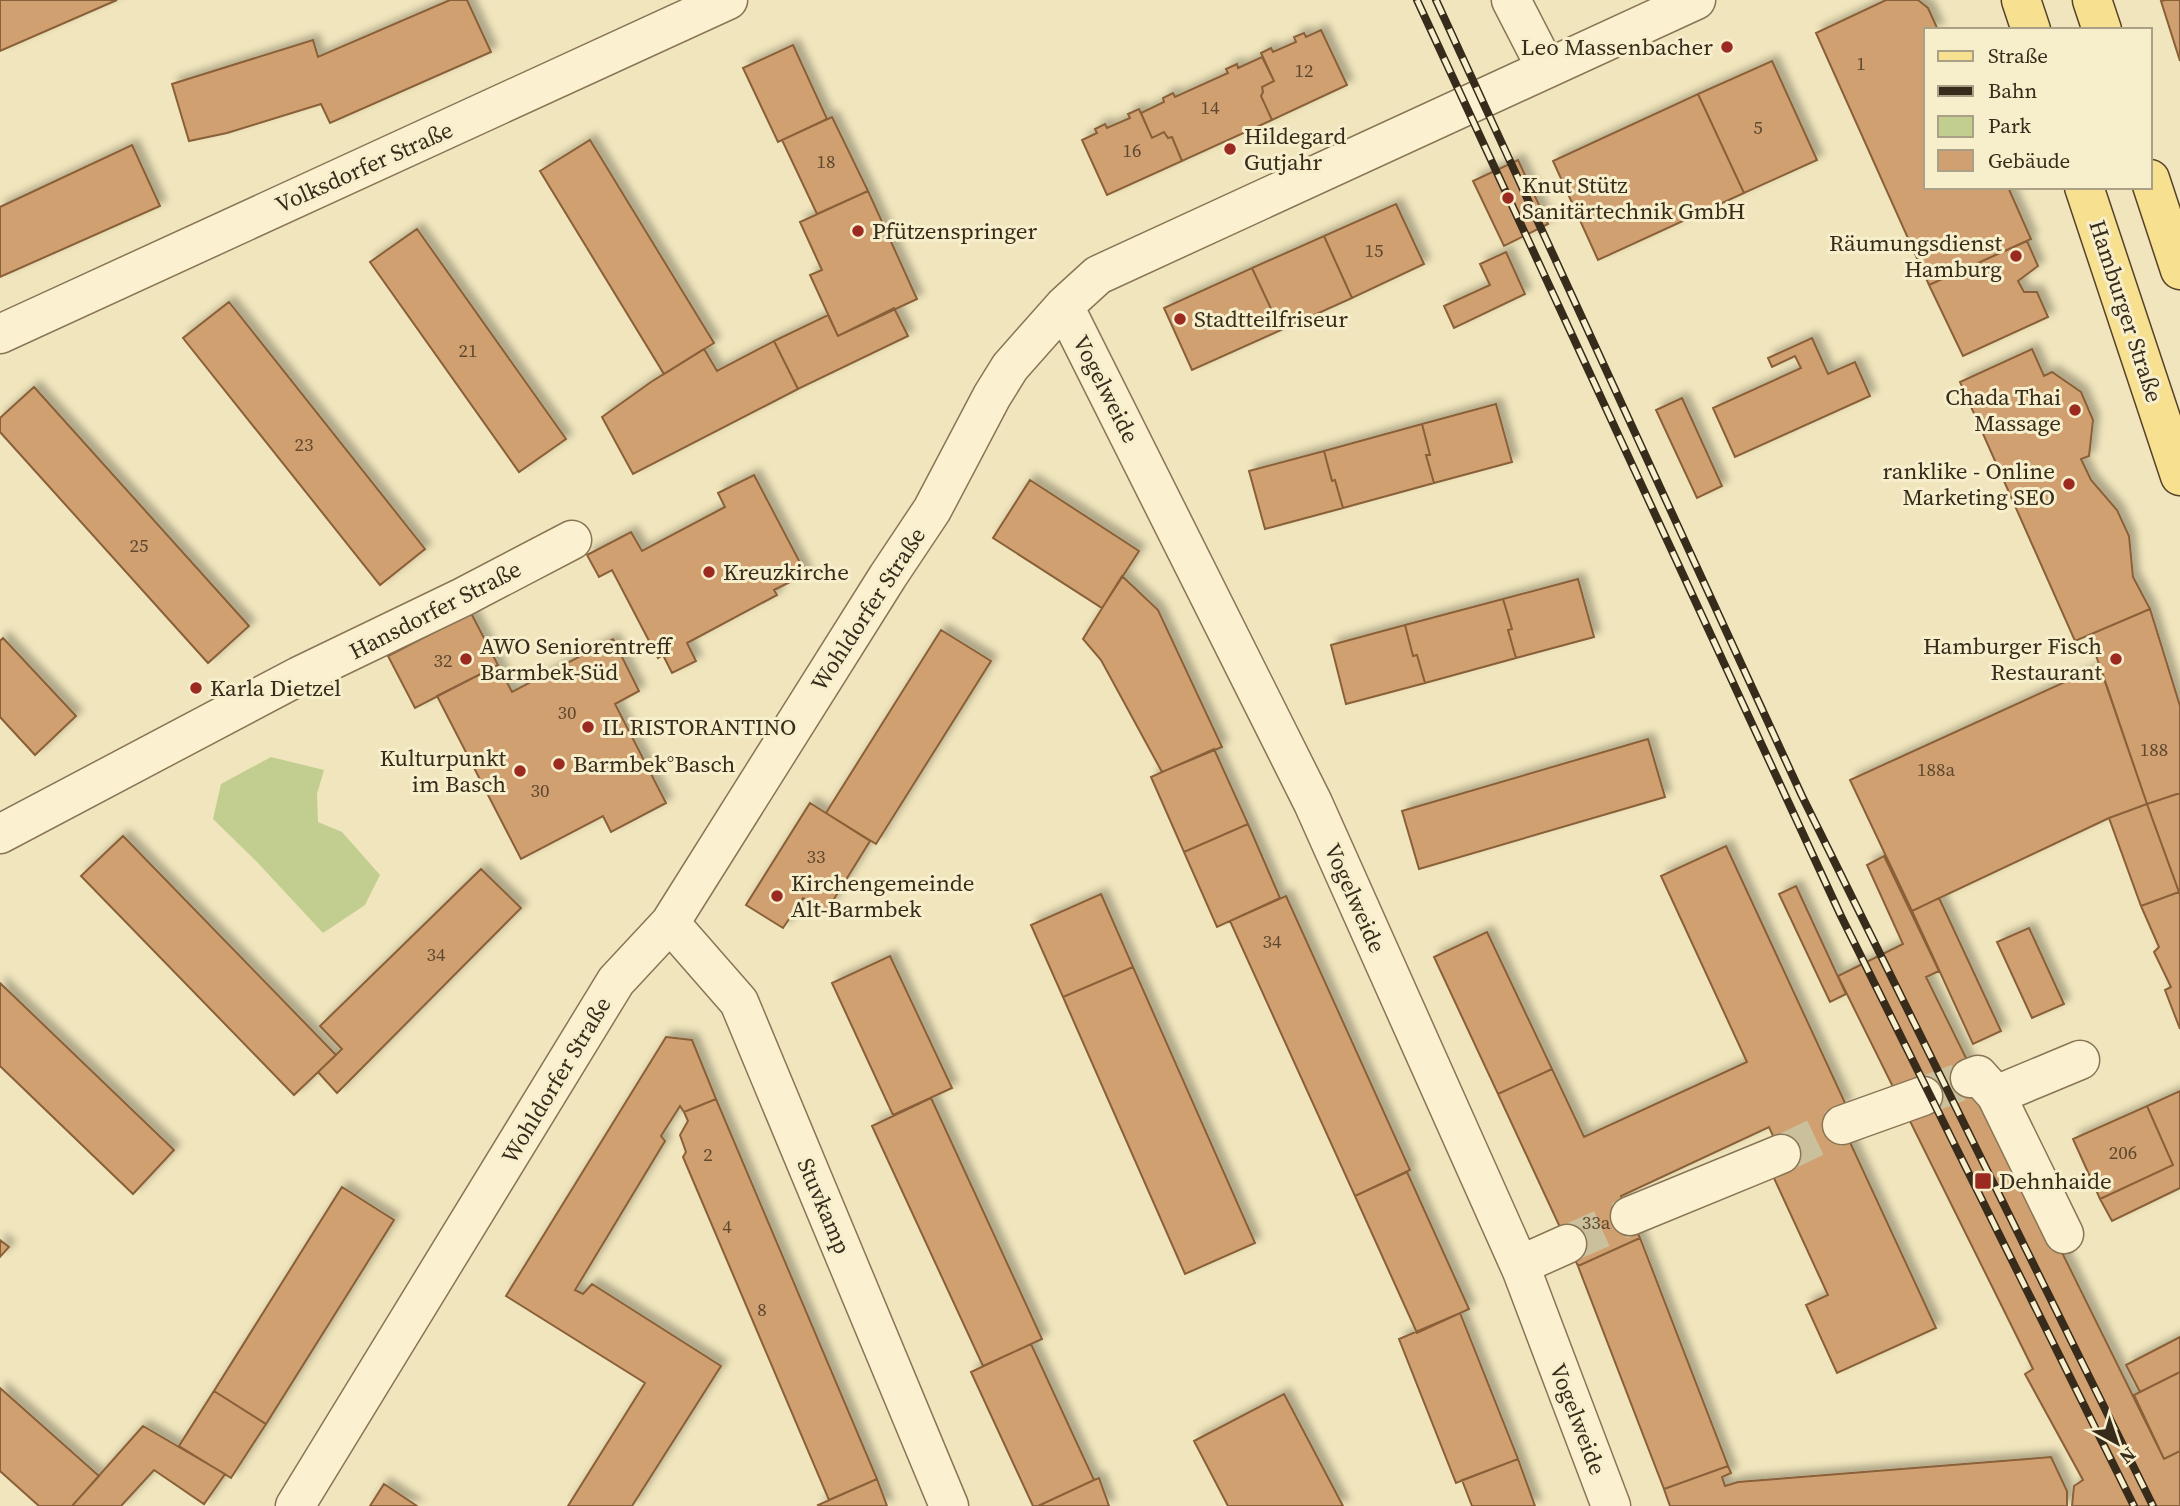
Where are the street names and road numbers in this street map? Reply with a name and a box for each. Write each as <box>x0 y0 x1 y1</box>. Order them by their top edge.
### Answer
street label: Volksdorfer Straße <box>270 114 458 220</box>
street label: Hamburger Straße <box>2081 216 2171 406</box>
street label: Vogelweide <box>1065 330 1147 448</box>
street label: Wohldorfer Straße <box>803 521 933 697</box>
street label: Hansdorfer Straße <box>344 553 526 667</box>
street label: Vogelweide <box>1317 838 1393 958</box>
street label: Wohldorfer Straße <box>494 991 618 1169</box>
street label: Stuvkamp <box>790 1153 858 1259</box>
street label: Vogelweide <box>1542 1359 1614 1479</box>

